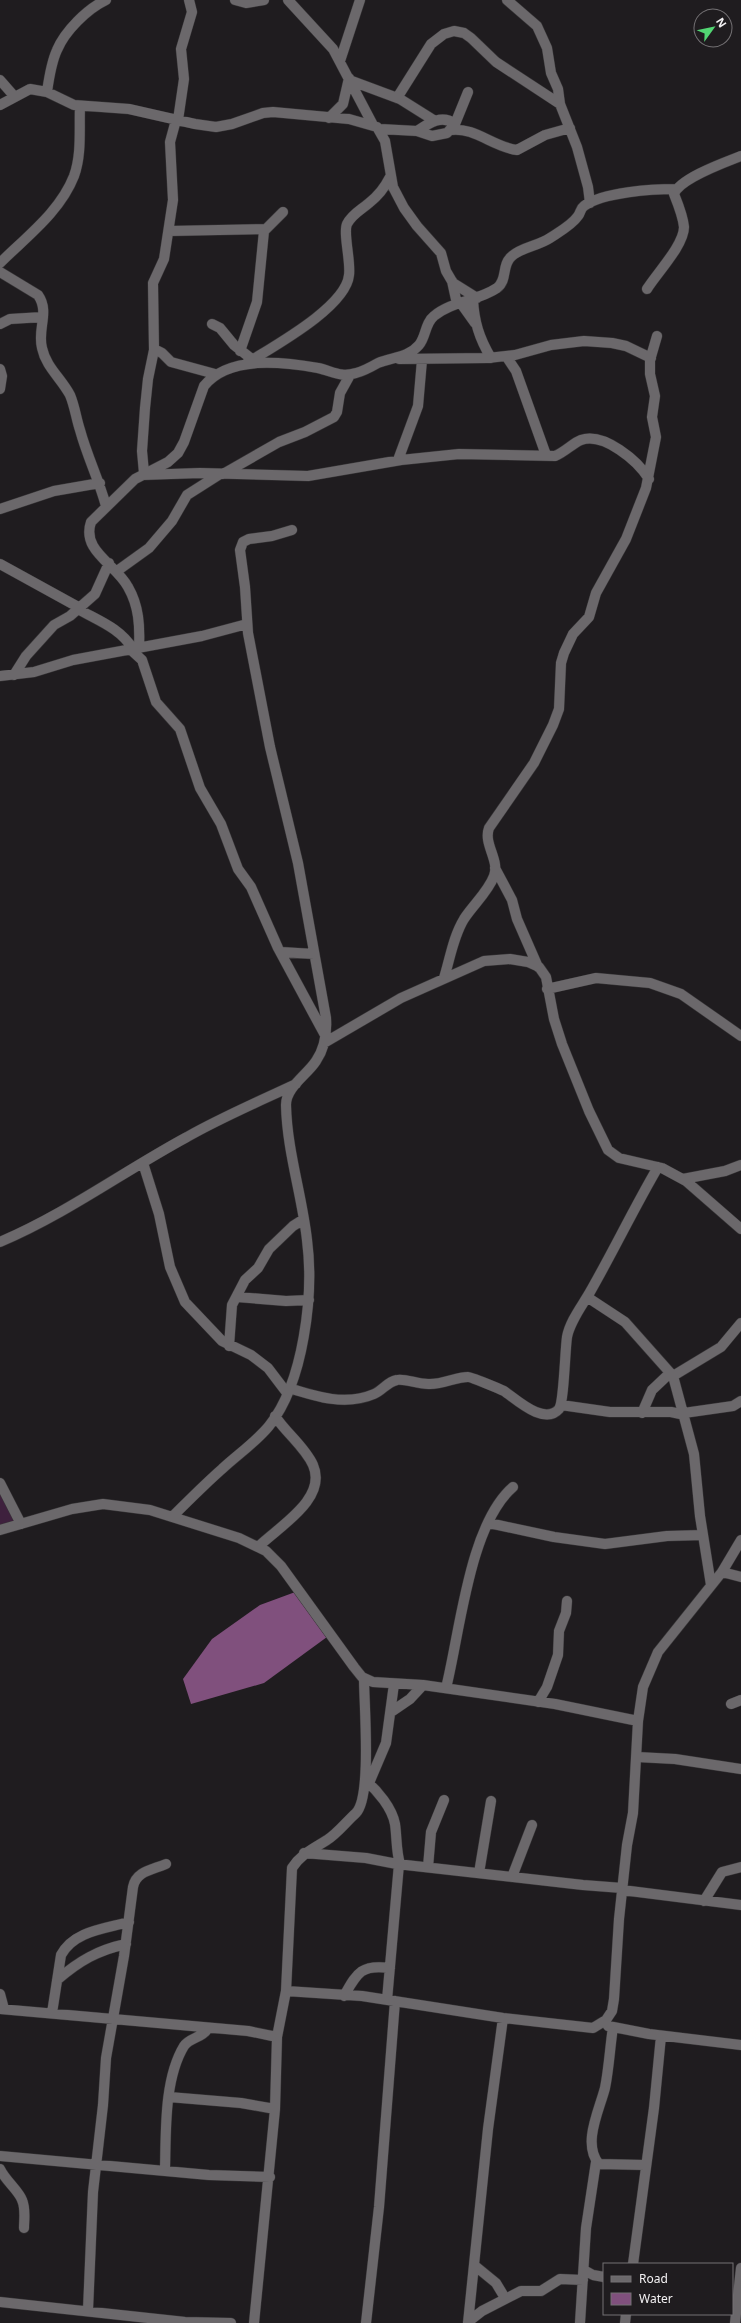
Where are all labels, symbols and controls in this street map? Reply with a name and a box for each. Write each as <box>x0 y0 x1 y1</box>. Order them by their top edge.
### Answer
north arrow <box>693 8 733 48</box>
text: N <box>713 14 731 30</box>
legend <box>603 2263 733 2315</box>
text: Road <box>639 2270 668 2287</box>
text: Water <box>639 2290 673 2307</box>

